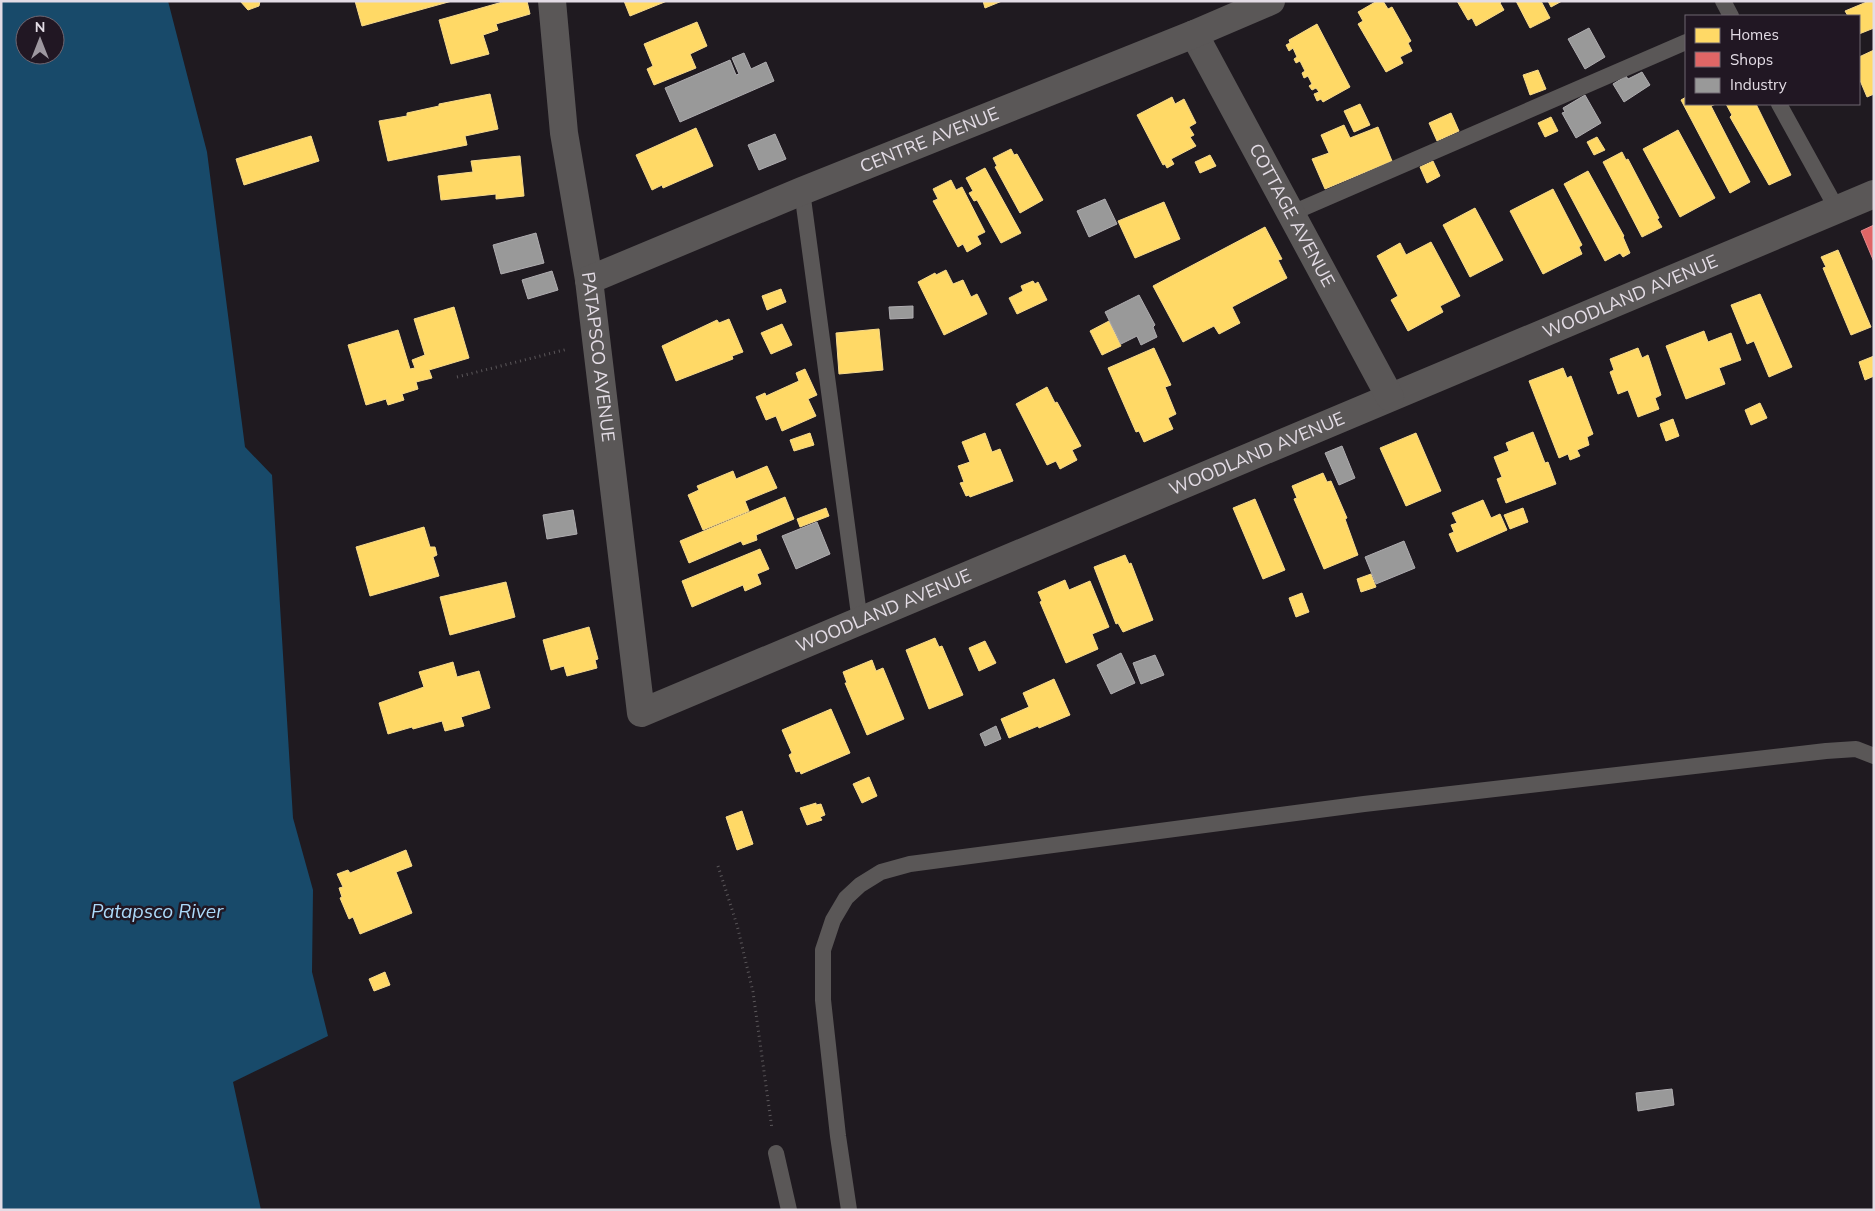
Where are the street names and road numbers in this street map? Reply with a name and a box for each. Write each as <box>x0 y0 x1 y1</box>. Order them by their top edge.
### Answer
street label: CENTRE AVENUE <box>856 101 1002 178</box>
street label: COTTAGE AVENUE <box>1244 139 1340 291</box>
street label: WOODLAND AVENUE <box>1539 249 1721 343</box>
street label: PATAPSCO AVENUE <box>577 270 620 443</box>
street label: WOODLAND AVENUE <box>1166 406 1348 500</box>
street label: WOODLAND AVENUE <box>792 563 974 657</box>

